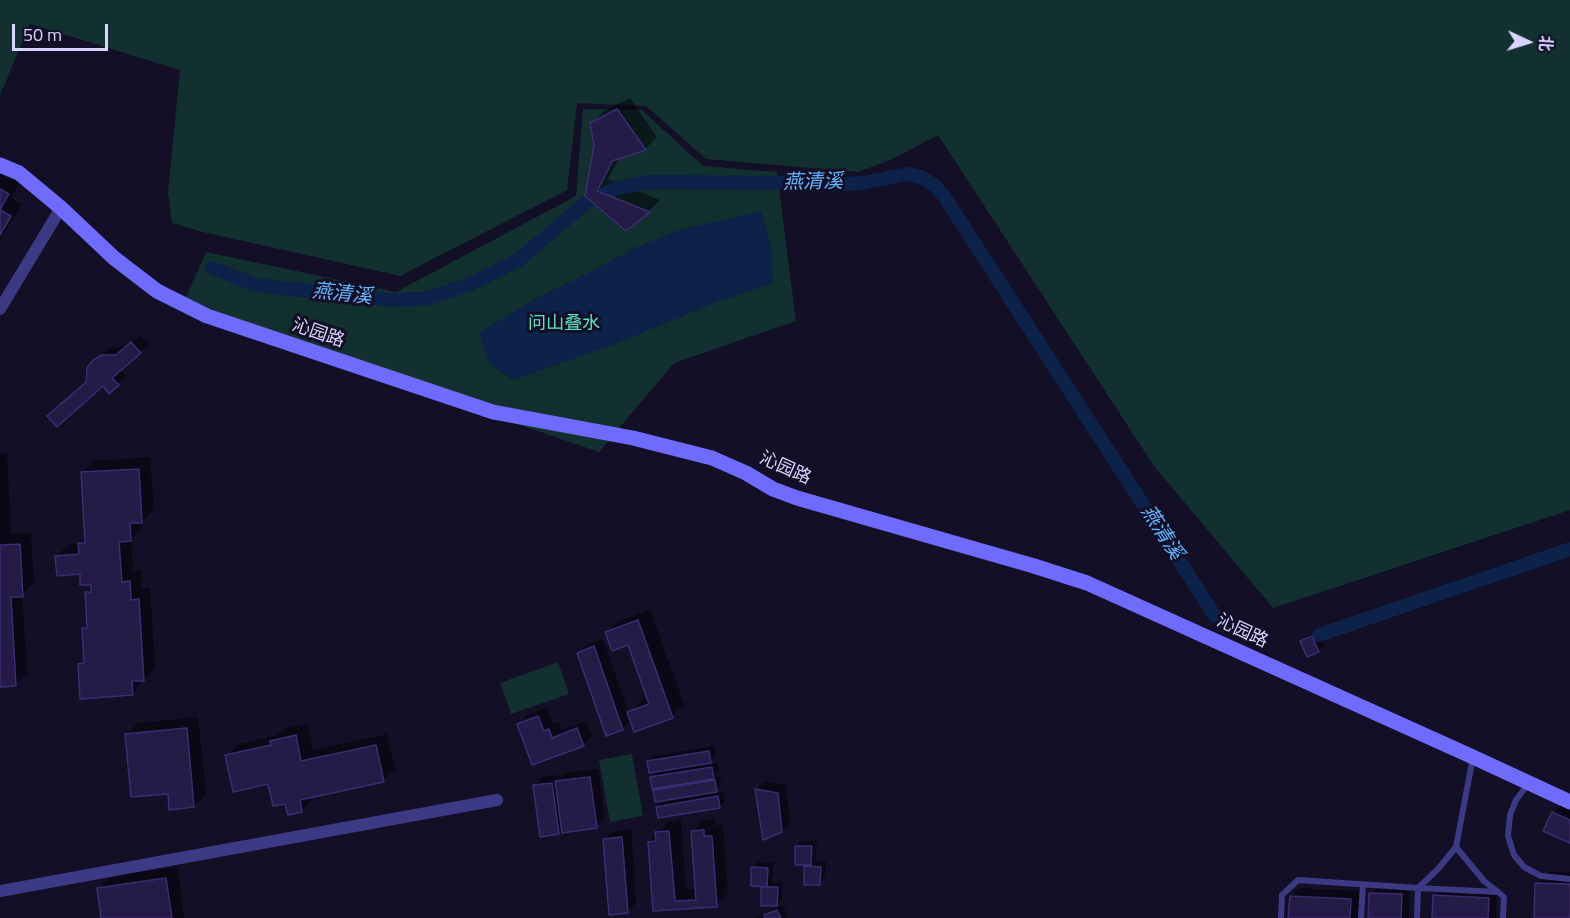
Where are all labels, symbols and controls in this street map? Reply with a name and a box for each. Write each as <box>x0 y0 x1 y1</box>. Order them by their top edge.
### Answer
scale bar <box>15 12 111 50</box>
north arrow <box>1498 12 1558 72</box>
text: 50 m <box>23 21 62 48</box>
text: 北 <box>1533 34 1558 52</box>
water label: 燕清溪 <box>783 170 843 196</box>
water label: 燕清溪 <box>311 280 373 310</box>
park label: 问山叠水 <box>528 314 600 336</box>
street label: 沁园路 <box>289 315 347 353</box>
street label: 沁园路 <box>756 448 814 490</box>
water label: 燕清溪 <box>1135 501 1187 565</box>
street label: 沁园路 <box>1213 611 1271 653</box>

